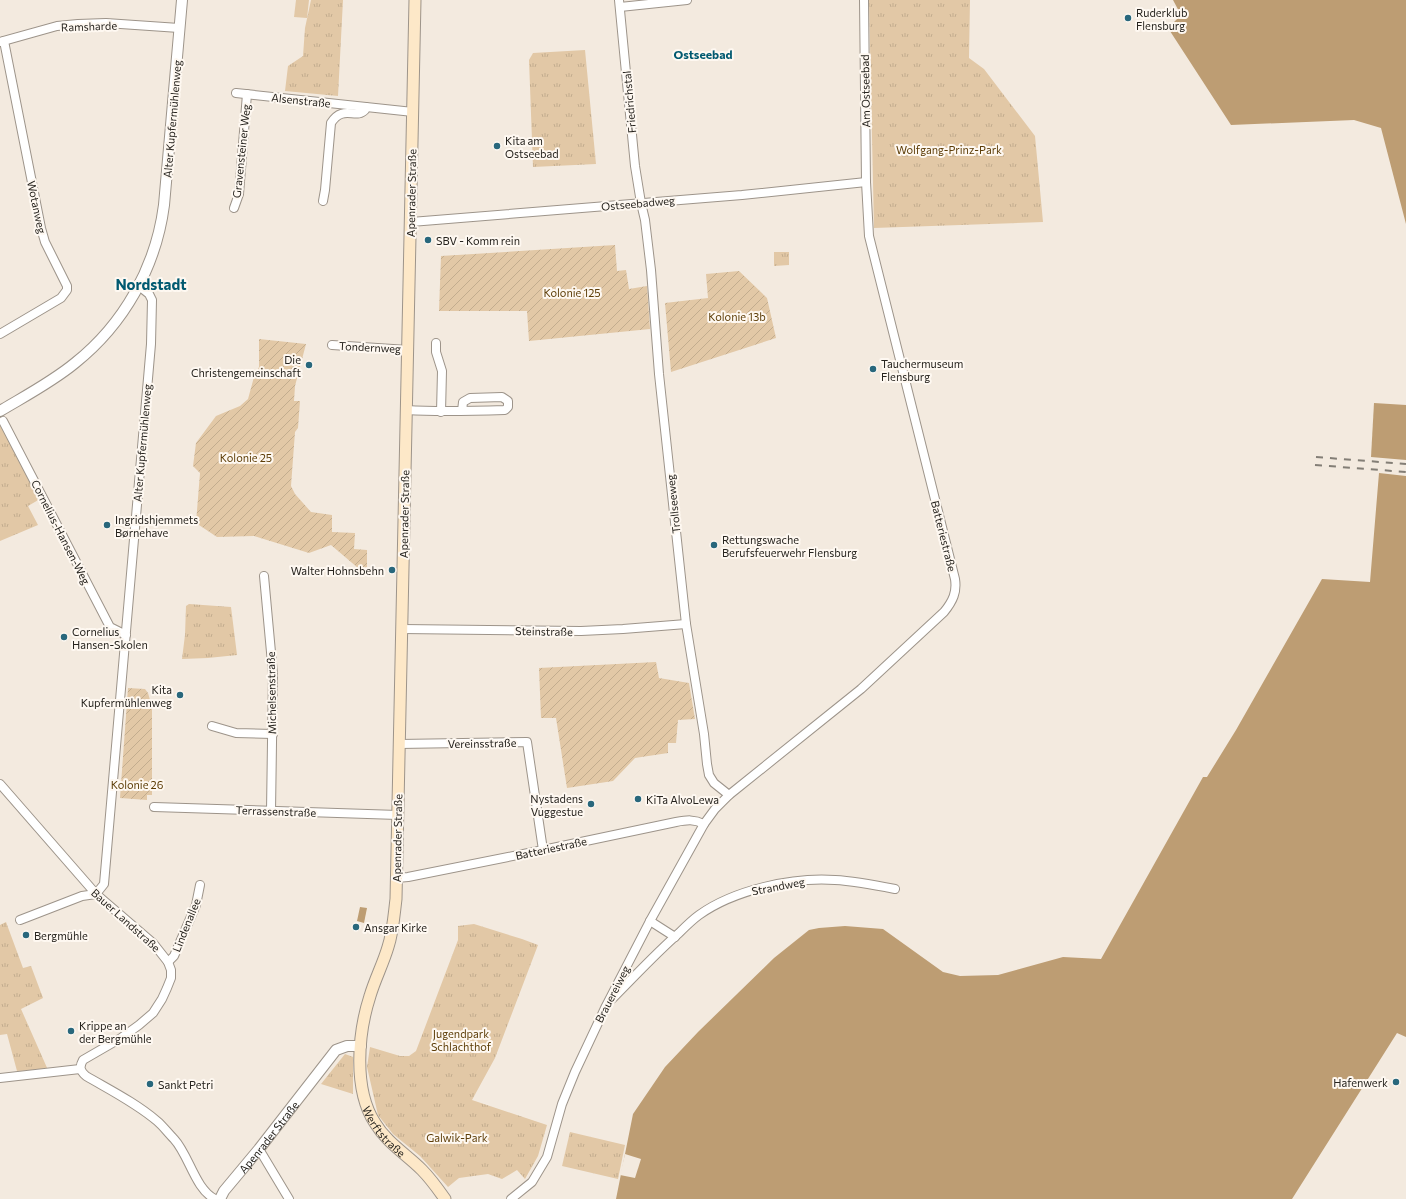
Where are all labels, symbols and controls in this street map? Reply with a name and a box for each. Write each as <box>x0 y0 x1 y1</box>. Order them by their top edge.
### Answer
place label: Ruderklub Flensburg <box>1136 6 1187 32</box>
marker: Ruderklub Flensburg <box>1123 13 1133 23</box>
street label: Ramsharde <box>61 19 117 33</box>
district label: Ostseebad <box>673 47 733 61</box>
street label: Am Ostseebad <box>858 54 872 128</box>
street label: Alter Kupfermühlenweg <box>160 59 184 179</box>
street label: Friedrichstal <box>620 70 638 134</box>
street label: Alsenstraße <box>271 90 331 110</box>
street label: Gravensteiner Weg <box>230 103 252 199</box>
place label: Kita am Ostseebad <box>505 134 559 160</box>
marker: Kita am Ostseebad <box>492 141 502 151</box>
park label: Wolfgang-Prinz-Park <box>896 143 1002 156</box>
street label: Apenrader Straße <box>404 149 418 237</box>
street label: Wotanweg <box>25 179 49 235</box>
street label: Ostseebadweg <box>601 193 675 213</box>
place label: SBV - Komm rein <box>436 234 520 247</box>
marker: SBV - Komm rein <box>423 235 433 245</box>
district label: Nordstadt <box>115 275 187 293</box>
park label: Kolonie 125 <box>543 286 601 299</box>
park label: Kolonie 13b <box>708 310 766 323</box>
street label: Tondernweg <box>339 339 401 355</box>
place label: Die Christengemeinschaft <box>191 353 301 379</box>
place label: Tauchermuseum Flensburg <box>881 357 963 383</box>
marker: Die Christengemeinschaft <box>304 360 314 370</box>
marker: Tauchermuseum Flensburg <box>868 364 878 374</box>
street label: Alter Kupfermühlenweg <box>130 383 154 503</box>
park label: Kolonie 25 <box>220 451 272 464</box>
street label: Apenrader Straße <box>397 470 411 558</box>
street label: Trollseeweg <box>663 474 683 534</box>
street label: Cornelius-Hansen-Weg <box>29 477 93 587</box>
street label: Batteriestraße <box>929 499 959 573</box>
place label: Ingridshjemmets Børnehave <box>115 513 198 539</box>
marker: Ingridshjemmets Børnehave <box>102 520 112 530</box>
place label: Rettungswache Berufsfeuerwehr Flensburg <box>722 533 857 559</box>
marker: Rettungswache Berufsfeuerwehr Flensburg <box>709 540 719 550</box>
place label: Walter Hohnsbehn <box>291 564 384 577</box>
marker: Walter Hohnsbehn <box>387 565 397 575</box>
street label: Steinstraße <box>515 624 573 638</box>
place label: Cornelius Hansen-Skolen <box>72 625 148 651</box>
marker: Cornelius Hansen-Skolen <box>59 632 69 642</box>
street label: Michelsenstraße <box>264 651 278 735</box>
place label: Kita Kupfermühlenweg <box>81 683 172 709</box>
marker: Kita Kupfermühlenweg <box>175 690 185 700</box>
street label: Vereinsstraße <box>448 736 517 750</box>
park label: Kolonie 26 <box>111 778 164 791</box>
place label: Nystadens Vuggestue <box>530 792 583 818</box>
place label: KiTa AlvoLewa <box>646 793 719 806</box>
street label: Apenrader Straße <box>390 794 404 882</box>
marker: KiTa AlvoLewa <box>633 794 643 804</box>
marker: Nystadens Vuggestue <box>586 799 596 809</box>
street label: Terrassenstraße <box>236 803 317 819</box>
street label: Batteriestraße <box>514 834 588 862</box>
street label: Strandweg <box>750 874 806 898</box>
street label: Bauer Landstraße <box>89 886 163 954</box>
street label: Lindenallee <box>169 896 203 954</box>
place label: Ansgar Kirke <box>364 921 427 934</box>
marker: Ansgar Kirke <box>351 922 361 932</box>
place label: Bergmühle <box>34 929 88 942</box>
marker: Bergmühle <box>21 930 31 940</box>
street label: Brauereiweg <box>592 963 632 1025</box>
place label: Krippe an der Bergmühle <box>79 1019 152 1045</box>
marker: Krippe an der Bergmühle <box>66 1026 76 1036</box>
park label: Jugendpark Schlachthof <box>431 1027 492 1053</box>
place label: Hafenwerk <box>1333 1076 1388 1089</box>
marker: Hafenwerk <box>1391 1077 1401 1087</box>
place label: Sankt Petri <box>158 1078 213 1091</box>
marker: Sankt Petri <box>145 1079 155 1089</box>
street label: Apenrader Straße <box>236 1098 301 1175</box>
street label: Werftstraße <box>361 1104 409 1159</box>
park label: Galwik-Park <box>426 1131 488 1144</box>

